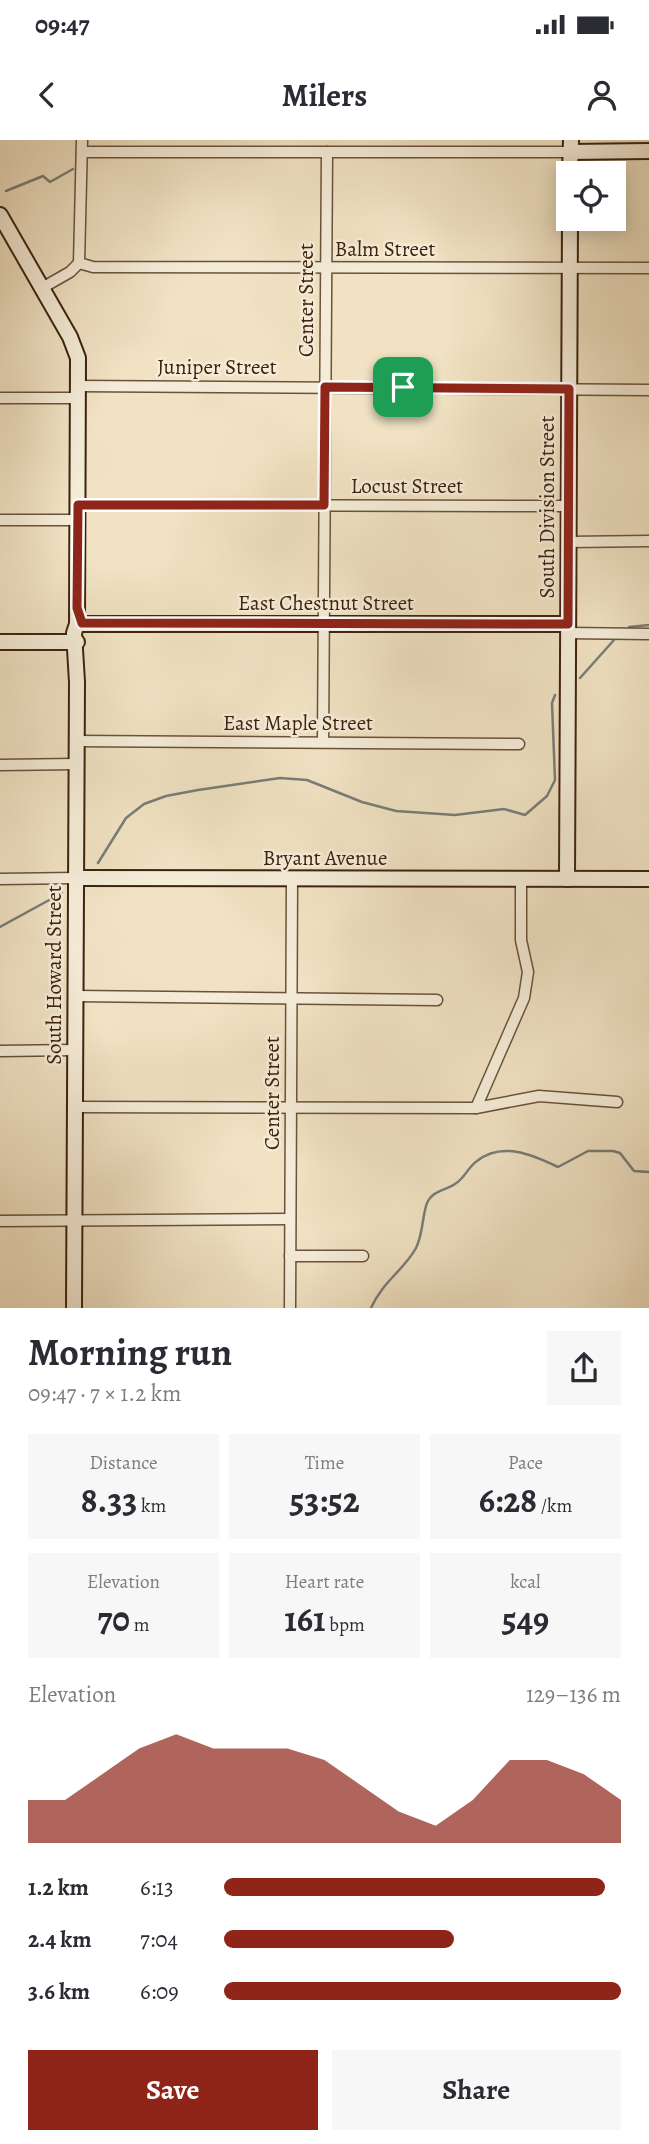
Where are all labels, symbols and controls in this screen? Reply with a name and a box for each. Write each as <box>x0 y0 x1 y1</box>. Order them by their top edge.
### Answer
text: 09:47 <box>35 7 90 42</box>
text: Milers <box>282 73 367 117</box>
icon: back <box>28 76 66 114</box>
icon: person <box>583 76 621 114</box>
map controls <box>556 161 626 231</box>
button: locate <box>556 161 626 231</box>
street label: Balm Street <box>335 235 435 263</box>
street label: Center Street <box>292 243 320 357</box>
street label: Juniper Street <box>157 353 277 381</box>
pin <box>373 357 433 417</box>
icon: arrive <box>384 368 422 406</box>
street label: South Division Street <box>533 415 561 598</box>
street label: Locust Street <box>351 472 463 500</box>
street label: East Chestnut Street <box>238 589 414 617</box>
street label: East Maple Street <box>223 709 373 737</box>
street label: Bryant Avenue <box>263 844 387 872</box>
street label: South Howard Street <box>40 885 68 1065</box>
street label: Center Street <box>258 1036 286 1150</box>
text: Morning run <box>28 1326 232 1378</box>
button: share <box>547 1331 621 1405</box>
text: 09:47 · 7 × 1.2 km <box>28 1378 181 1409</box>
text: Distance <box>89 1450 158 1476</box>
text: Time <box>305 1450 344 1476</box>
text: Pace <box>508 1450 543 1476</box>
text: 8.33 <box>81 1476 137 1524</box>
text: 53:52 <box>289 1476 360 1524</box>
text: 6:28 <box>479 1476 537 1524</box>
text: km <box>137 1493 166 1519</box>
text: /km <box>537 1493 572 1519</box>
text: Elevation <box>87 1569 160 1595</box>
text: Heart rate <box>285 1569 364 1595</box>
text: kcal <box>510 1569 541 1595</box>
text: 70 <box>97 1595 130 1643</box>
text: 161 <box>284 1595 326 1643</box>
text: 549 <box>502 1595 549 1643</box>
text: m <box>130 1612 150 1638</box>
text: bpm <box>326 1612 365 1638</box>
text: Elevation <box>28 1679 116 1710</box>
text: 129–136 m <box>526 1679 621 1710</box>
text: 1.2 km <box>28 1872 89 1903</box>
text: 6:13 <box>140 1872 174 1903</box>
text: 2.4 km <box>28 1924 91 1955</box>
text: 7:04 <box>140 1924 178 1955</box>
text: 3.6 km <box>28 1976 90 2007</box>
text: 6:09 <box>140 1976 179 2007</box>
button: Save <box>28 2050 318 2130</box>
button: Share <box>332 2050 621 2130</box>

